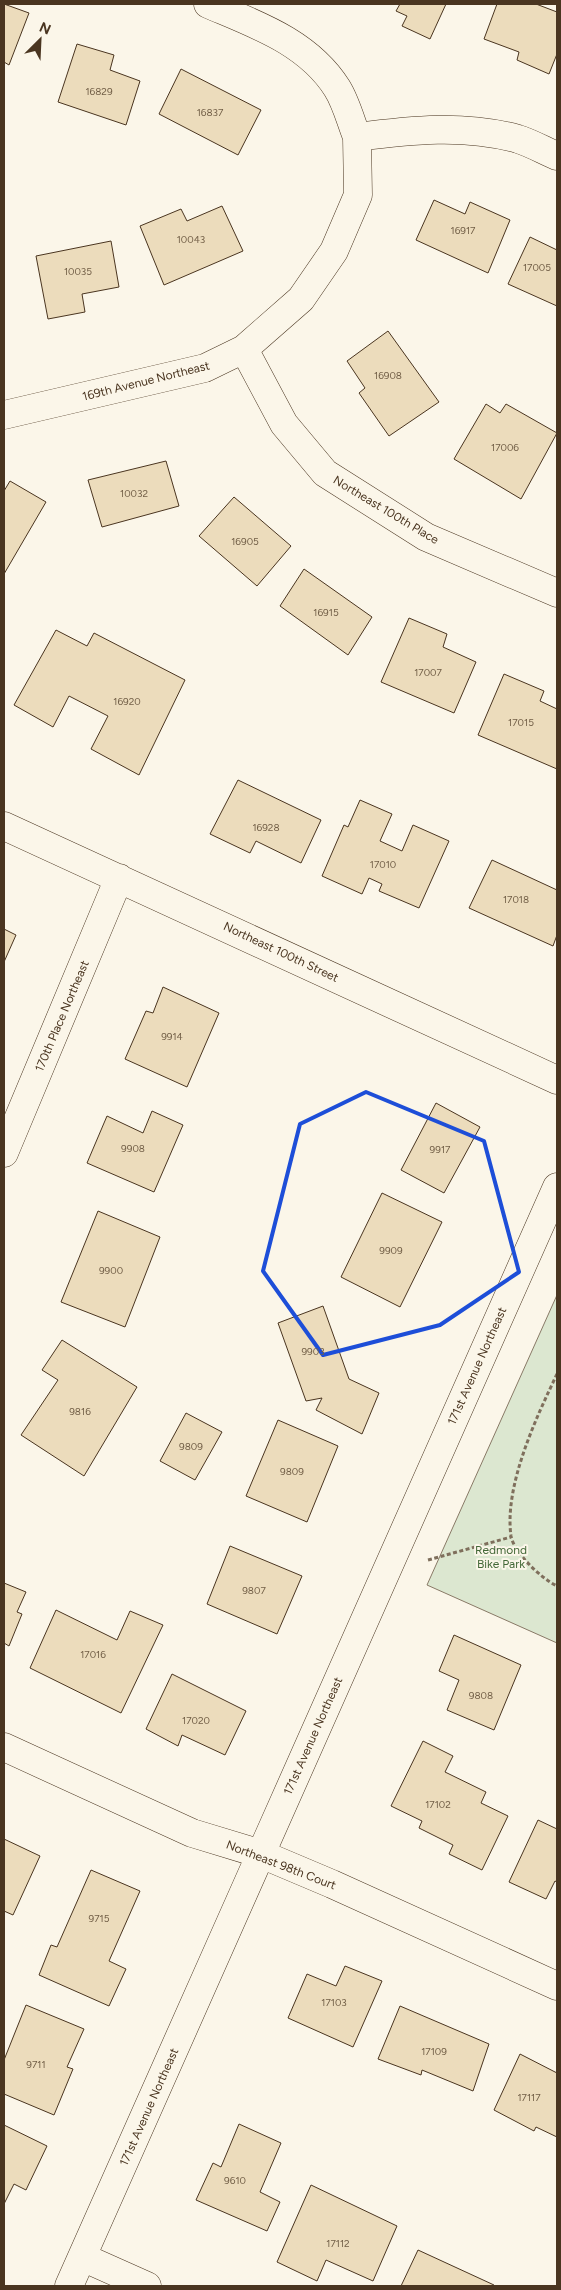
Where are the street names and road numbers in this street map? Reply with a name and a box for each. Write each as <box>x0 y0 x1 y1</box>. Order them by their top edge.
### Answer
street label: 169th Avenue Northeast <box>81 358 212 404</box>
street label: Northeast 100th Place <box>331 473 442 547</box>
street label: Northeast 100th Street <box>221 919 341 985</box>
street label: 170th Place Northeast <box>32 958 92 1074</box>
street label: 171st Avenue Northeast <box>445 1305 509 1427</box>
street label: 171st Avenue Northeast <box>281 1675 345 1797</box>
street label: Northeast 98th Court <box>224 1838 338 1893</box>
street label: 171st Avenue Northeast <box>117 2046 181 2168</box>

